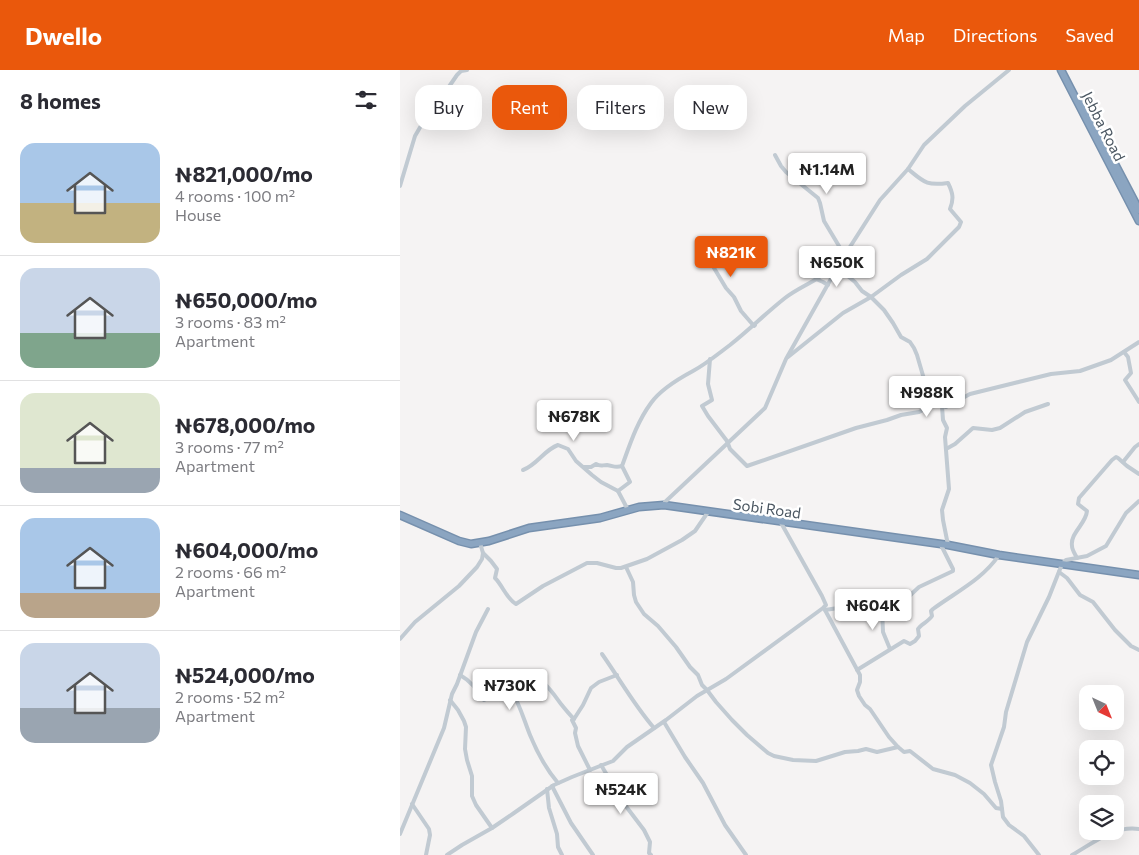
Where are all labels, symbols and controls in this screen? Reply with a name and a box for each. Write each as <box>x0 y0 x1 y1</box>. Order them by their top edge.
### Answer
text: Dwello <box>25 21 102 50</box>
text: Map <box>888 24 925 46</box>
text: Directions <box>953 24 1037 46</box>
text: Saved <box>1065 24 1114 46</box>
chip: Buy <box>415 85 482 130</box>
chip: Rent <box>492 85 567 130</box>
chip: Filters <box>577 85 664 130</box>
chip: New <box>674 85 747 130</box>
icon: filters <box>352 86 380 114</box>
text: 8 homes <box>20 88 101 113</box>
street label: Jebba Road <box>1079 88 1129 164</box>
pin: ₦1.14M <box>786 152 868 195</box>
text: ₦1.14M <box>799 159 855 178</box>
text: ₦821,000/mo <box>175 161 313 186</box>
icon: home <box>60 163 120 223</box>
text: 4 rooms · 100 m² <box>175 186 295 205</box>
text: House <box>175 205 221 224</box>
pin: ₦821K <box>696 236 766 278</box>
text: ₦821K <box>706 242 756 261</box>
pin: ₦650K <box>802 246 872 288</box>
text: ₦650K <box>810 252 864 271</box>
text: ₦650,000/mo <box>175 287 317 312</box>
icon: home <box>60 288 120 348</box>
text: 3 rooms · 83 m² <box>175 312 286 331</box>
text: Apartment <box>175 331 255 350</box>
pin: ₦988K <box>892 376 962 418</box>
text: ₦988K <box>900 382 954 401</box>
pin: ₦678K <box>539 400 609 442</box>
text: ₦678K <box>548 406 600 425</box>
text: ₦678,000/mo <box>175 412 315 437</box>
icon: home <box>60 413 120 473</box>
text: 3 rooms · 77 m² <box>175 437 284 456</box>
text: Apartment <box>175 456 255 475</box>
street label: Sobi Road <box>732 494 802 522</box>
text: ₦604,000/mo <box>175 537 318 562</box>
icon: home <box>60 538 120 598</box>
text: 2 rooms · 66 m² <box>175 562 286 581</box>
text: Apartment <box>175 581 255 600</box>
pin: ₦604K <box>838 588 908 631</box>
text: ₦604K <box>846 595 900 614</box>
text: ₦524,000/mo <box>175 662 315 687</box>
icon: home <box>60 663 120 723</box>
pin: ₦730K <box>475 668 545 711</box>
text: ₦730K <box>484 675 536 694</box>
north arrow <box>1079 685 1124 730</box>
map controls <box>1079 685 1124 840</box>
text: 2 rooms · 52 m² <box>175 687 285 706</box>
text: Apartment <box>175 706 255 725</box>
button: locate <box>1079 740 1124 785</box>
pin: ₦524K <box>586 772 656 815</box>
text: ₦524K <box>595 779 647 798</box>
button: layers <box>1079 795 1124 840</box>

